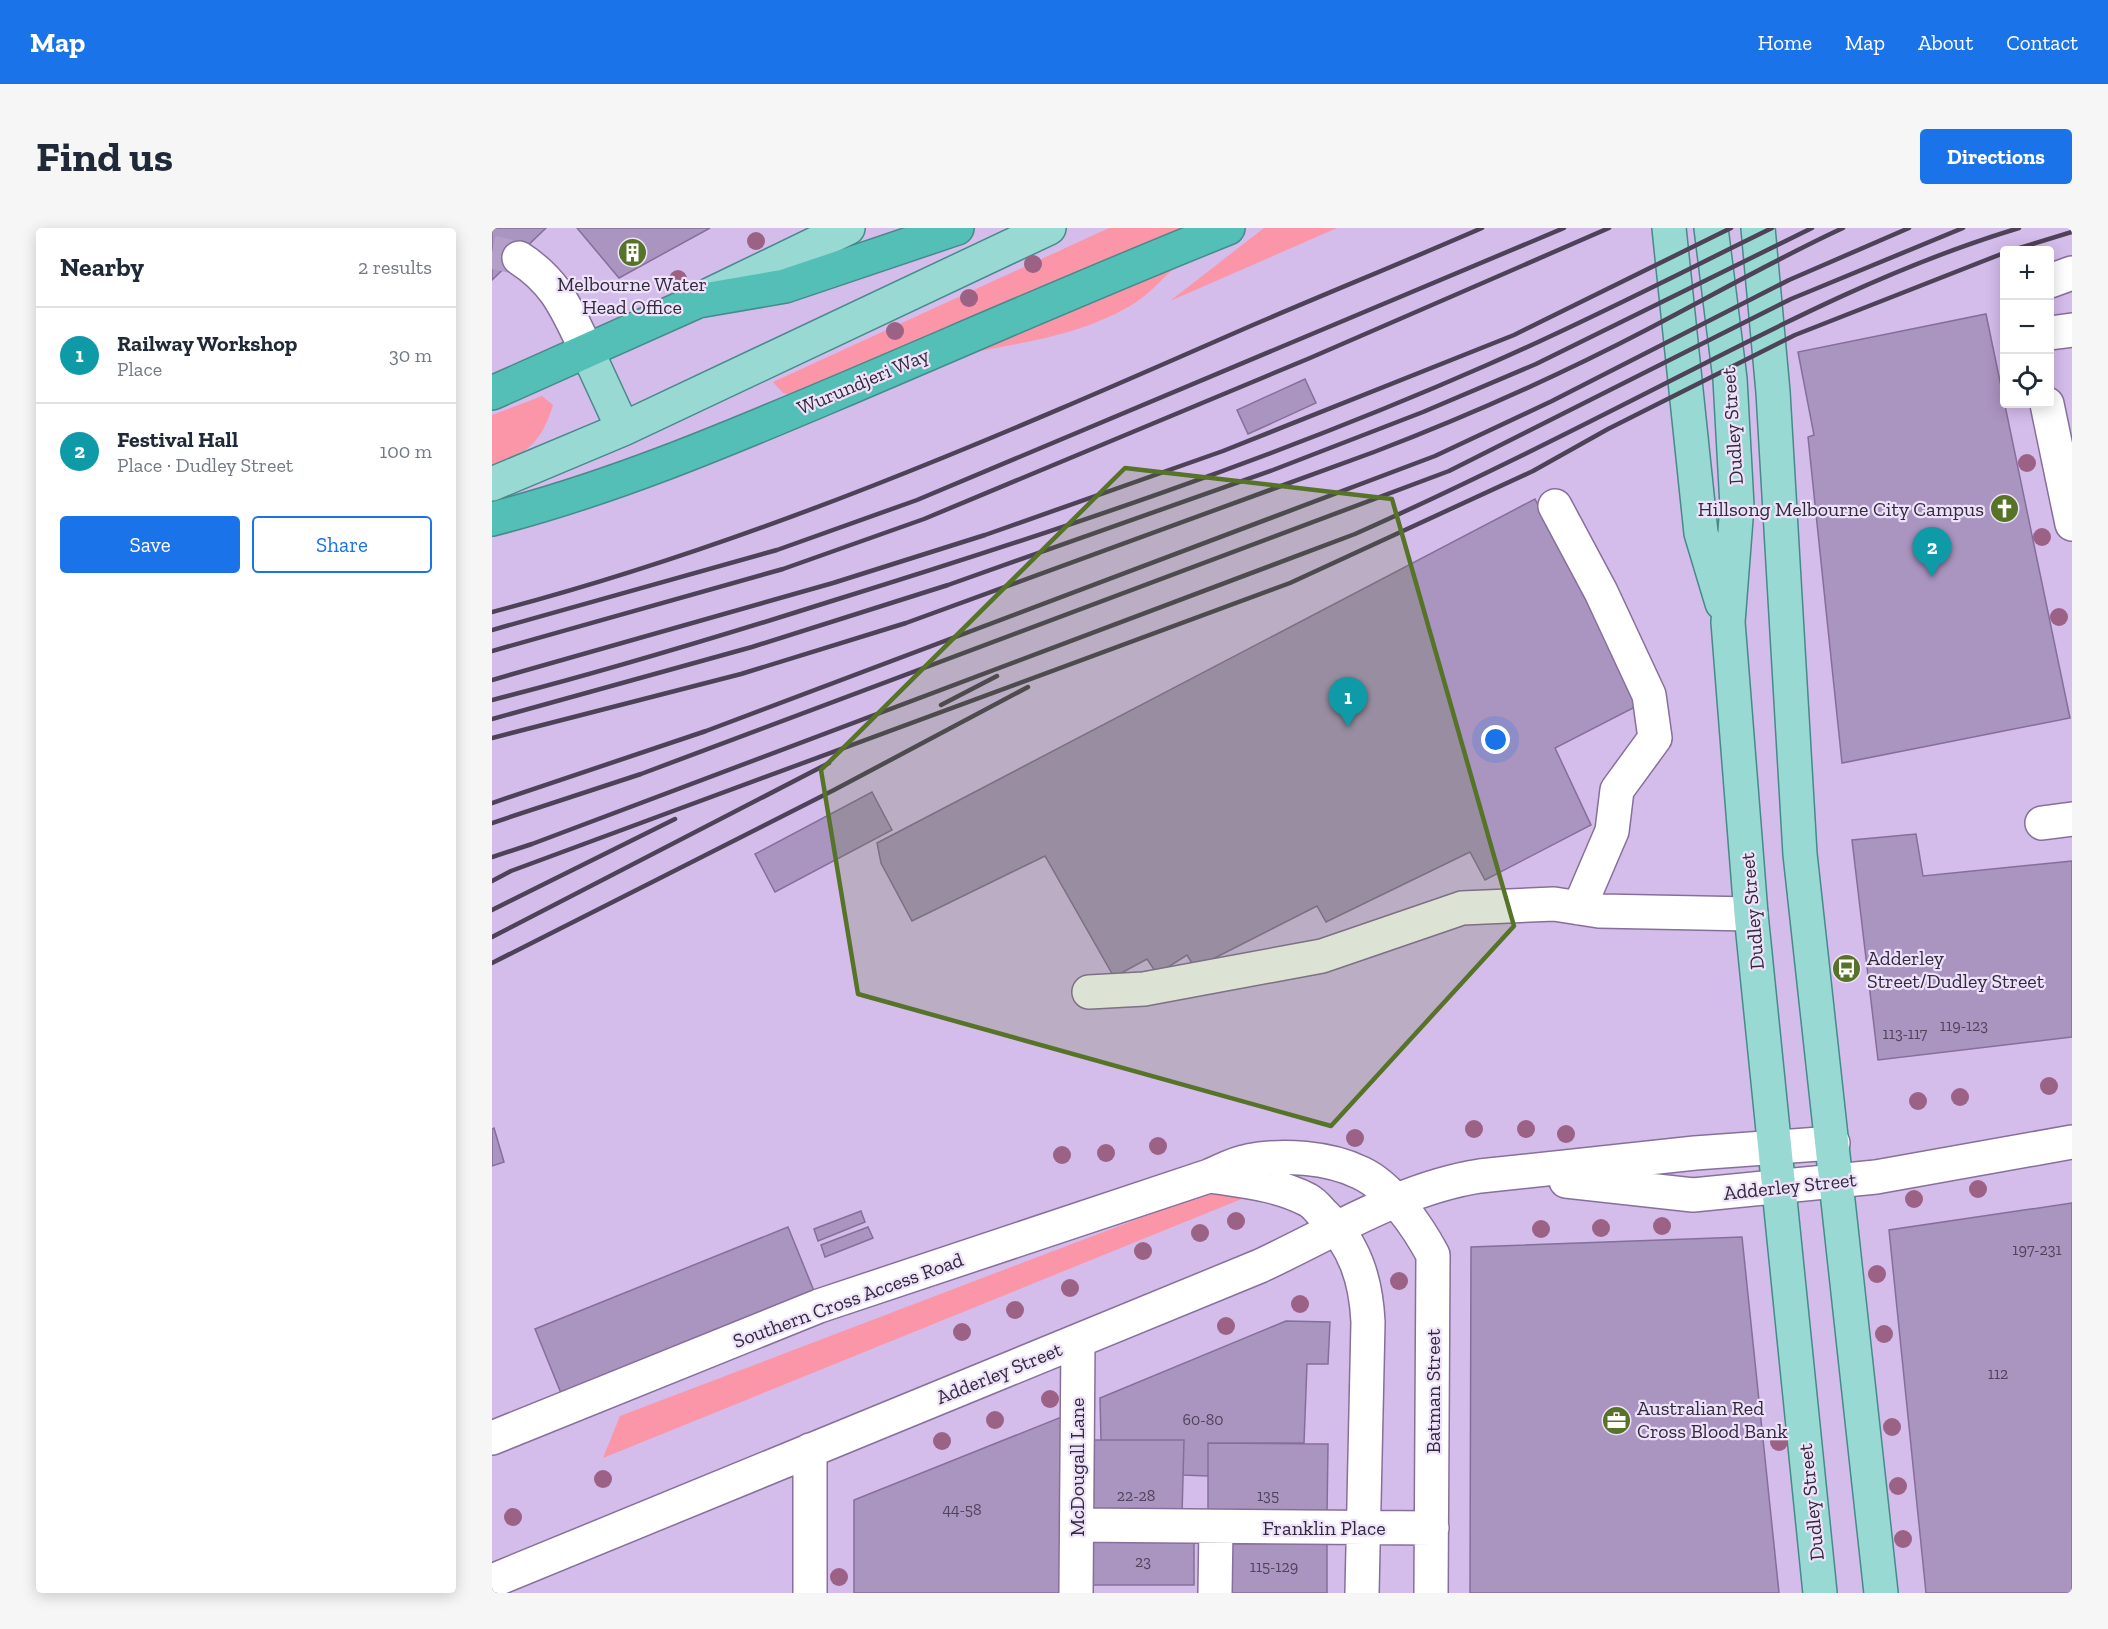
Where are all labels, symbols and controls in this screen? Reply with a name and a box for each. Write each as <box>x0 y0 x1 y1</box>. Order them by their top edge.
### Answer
text: Map <box>30 26 85 59</box>
text: Home <box>1758 30 1812 55</box>
text: Map <box>1845 30 1885 55</box>
text: About <box>1918 30 1973 55</box>
text: Contact <box>2006 30 2078 55</box>
button: Directions <box>1920 129 2072 184</box>
text: Find us <box>36 131 173 182</box>
building icon: Melbourne Water Head Office <box>616 237 648 269</box>
map controls <box>2000 246 2054 408</box>
button: + <box>2000 246 2054 300</box>
text: Nearby <box>60 251 144 283</box>
text: 2 results <box>358 255 432 279</box>
place label: Melbourne Water Head Office <box>557 272 707 319</box>
button: − <box>2000 300 2054 354</box>
text: Railway Workshop <box>117 330 297 357</box>
street label: Wurundjeri Way <box>793 342 933 420</box>
text: 1 <box>75 343 84 367</box>
text: 30 m <box>389 343 432 367</box>
button: locate <box>2000 354 2054 408</box>
text: Place <box>117 357 162 381</box>
street label: Dudley Street <box>1716 366 1748 486</box>
text: Festival Hall <box>117 426 238 453</box>
text: 2 <box>74 439 85 463</box>
text: 100 m <box>379 439 432 463</box>
text: Place · Dudley Street <box>117 453 293 477</box>
church icon: Hillsong Melbourne City Campus <box>1989 493 2021 525</box>
place label: Hillsong Melbourne City Campus <box>1698 497 1984 521</box>
button: Save <box>60 516 240 573</box>
button: Share <box>252 516 432 573</box>
pin: 2 <box>1912 528 1952 577</box>
pin: 1 <box>1328 678 1368 727</box>
your location <box>1481 725 1510 754</box>
street label: Dudley Street <box>1735 851 1769 971</box>
place label: Adderley Street/Dudley Street <box>1867 946 2045 993</box>
bus stop icon: Adderley Street/Dudley Street <box>1830 953 1862 985</box>
house number: 119-123 <box>1940 1016 1988 1035</box>
house number: 113-117 <box>1883 1024 1928 1043</box>
street label: Adderley Street <box>1722 1167 1858 1205</box>
house number: 197-231 <box>2012 1240 2062 1259</box>
street label: Southern Cross Access Road <box>730 1247 966 1353</box>
street label: Batman Street <box>1421 1328 1445 1453</box>
street label: Adderley Street <box>933 1337 1066 1409</box>
house number: 112 <box>1988 1364 2008 1383</box>
place label: Australian Red Cross Blood Bank <box>1637 1396 1788 1443</box>
street label: McDougall Lane <box>1065 1398 1089 1536</box>
office icon: Australian Red Cross Blood Bank <box>1600 1404 1632 1436</box>
house number: 60-80 <box>1182 1410 1224 1429</box>
street label: Dudley Street <box>1793 1442 1829 1562</box>
house number: 22-28 <box>1117 1486 1155 1505</box>
house number: 135 <box>1257 1486 1279 1505</box>
house number: 44-58 <box>942 1500 982 1519</box>
street label: Franklin Place <box>1262 1516 1386 1540</box>
house number: 23 <box>1135 1552 1151 1571</box>
house number: 115-129 <box>1250 1557 1298 1576</box>

